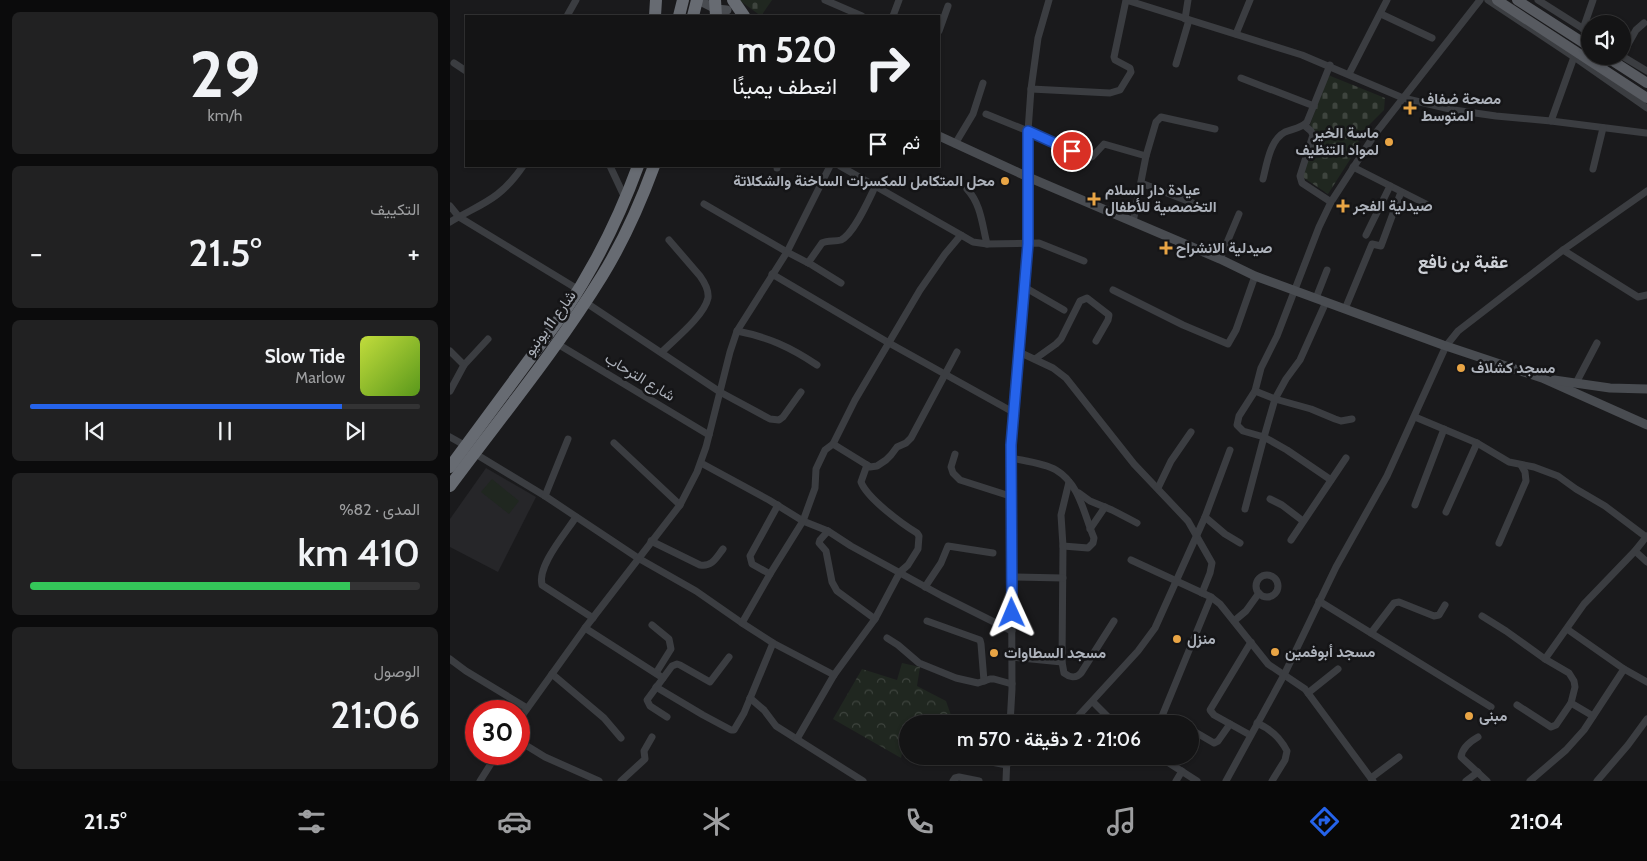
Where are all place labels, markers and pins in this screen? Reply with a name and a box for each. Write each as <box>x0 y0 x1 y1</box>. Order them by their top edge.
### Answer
place label: مصحة ضفاف المتوسط <box>1421 90 1501 125</box>
marker: مصحة ضفاف المتوسط <box>1403 101 1417 115</box>
place label: ماسة الخير لمواد التنظيف <box>1296 124 1379 159</box>
pin <box>1051 130 1093 172</box>
marker: ماسة الخير لمواد التنظيف <box>1383 136 1395 148</box>
place label: محل المتكامل للمكسرات الساخنة والشكلاتة <box>733 172 995 190</box>
marker: محل المتكامل للمكسرات الساخنة والشكلاتة <box>999 175 1011 187</box>
place label: عيادة دار السلام التخصصية للأطفال <box>1105 181 1217 216</box>
marker: عيادة دار السلام التخصصية للأطفال <box>1087 192 1101 206</box>
place label: صيدلية الفجر <box>1352 197 1433 215</box>
marker: صيدلية الفجر <box>1337 200 1349 212</box>
place label: صيدلية الانشراح <box>1176 239 1273 258</box>
marker: صيدلية الانشراح <box>1160 242 1172 254</box>
place label: مسجد كشلاف <box>1471 359 1556 377</box>
marker: مسجد كشلاف <box>1455 362 1467 374</box>
place label: منزل <box>1187 630 1216 648</box>
marker: منزل <box>1171 633 1183 645</box>
place label: مسجد أبوفمين <box>1285 643 1375 661</box>
place label: مسجد السطاوات <box>1004 644 1106 662</box>
marker: مسجد أبوفمين <box>1269 646 1281 658</box>
marker: مسجد السطاوات <box>988 647 1000 659</box>
place label: مبنى <box>1479 707 1507 725</box>
marker: مبنى <box>1463 710 1475 722</box>

